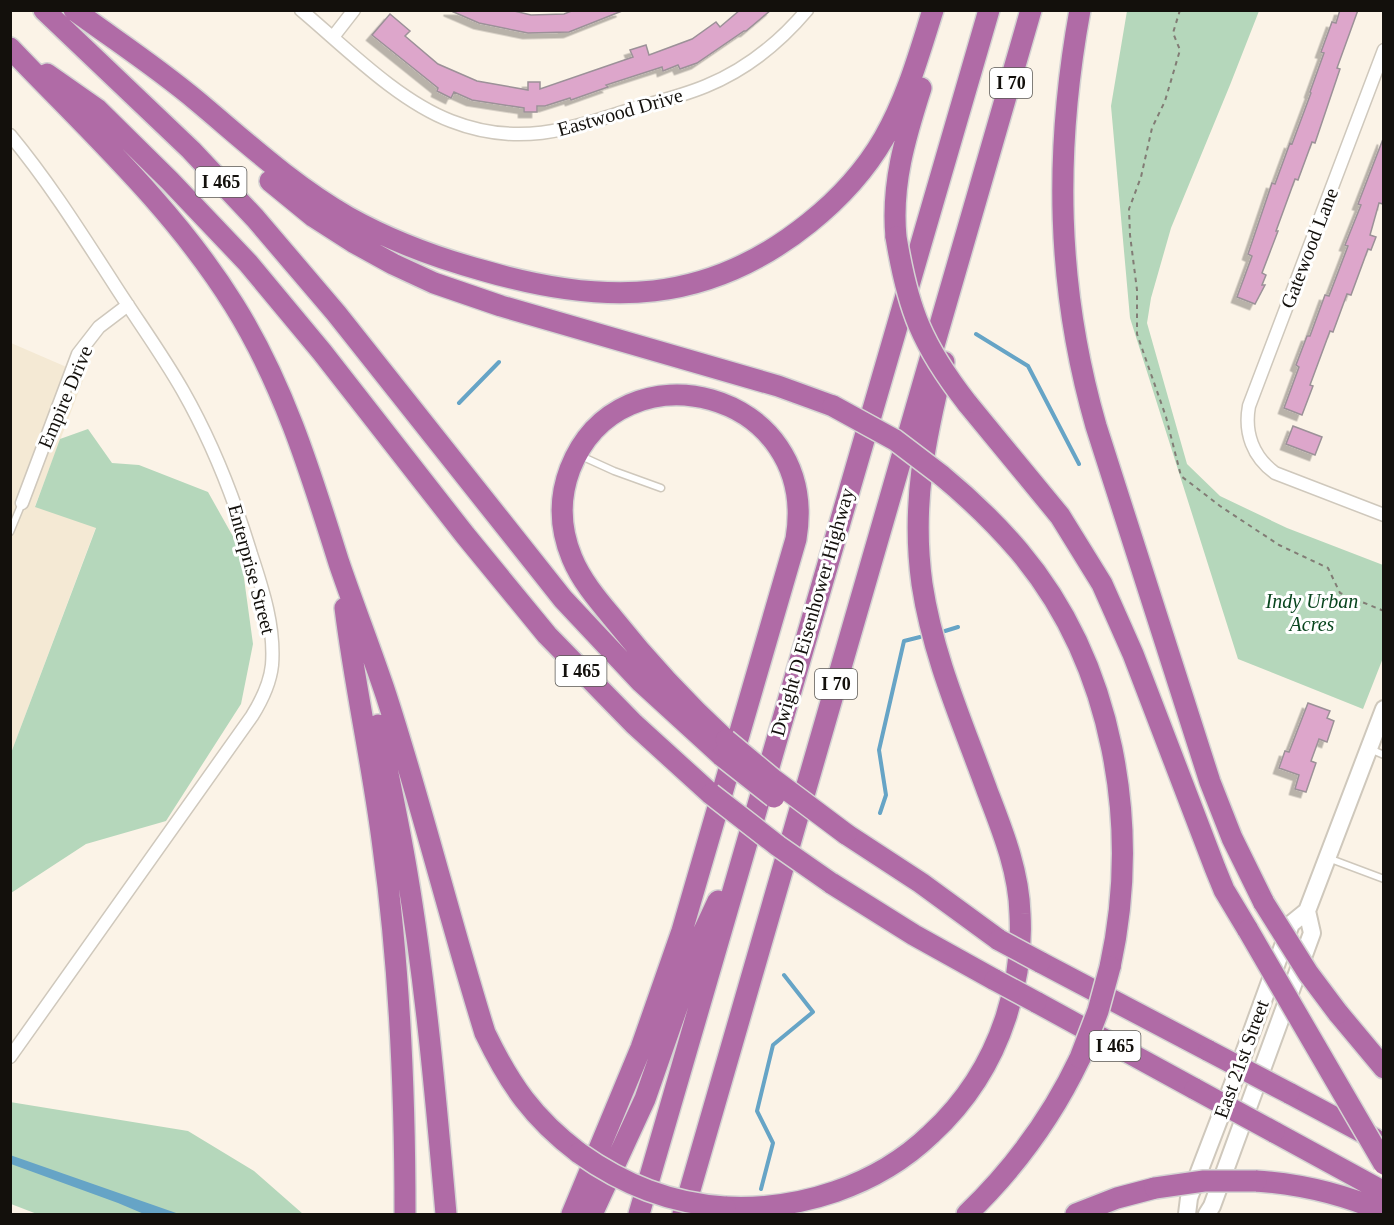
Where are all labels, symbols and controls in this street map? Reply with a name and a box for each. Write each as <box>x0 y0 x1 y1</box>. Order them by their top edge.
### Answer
road number: I 70 <box>990 68 1032 98</box>
street label: Eastwood Drive <box>555 84 685 140</box>
road number: I 465 <box>196 167 246 197</box>
street label: Gatewood Lane <box>1276 185 1342 311</box>
street label: Empire Drive <box>34 342 97 452</box>
street label: Dwight D Eisenhower Highway <box>766 485 859 739</box>
street label: Enterprise Street <box>223 502 280 637</box>
park label: Indy Urban Acres <box>1265 590 1358 635</box>
road number: I 465 <box>556 656 606 686</box>
road number: I 70 <box>815 669 857 699</box>
street label: East 21st Street <box>1209 996 1273 1121</box>
road number: I 465 <box>1090 1031 1140 1061</box>

